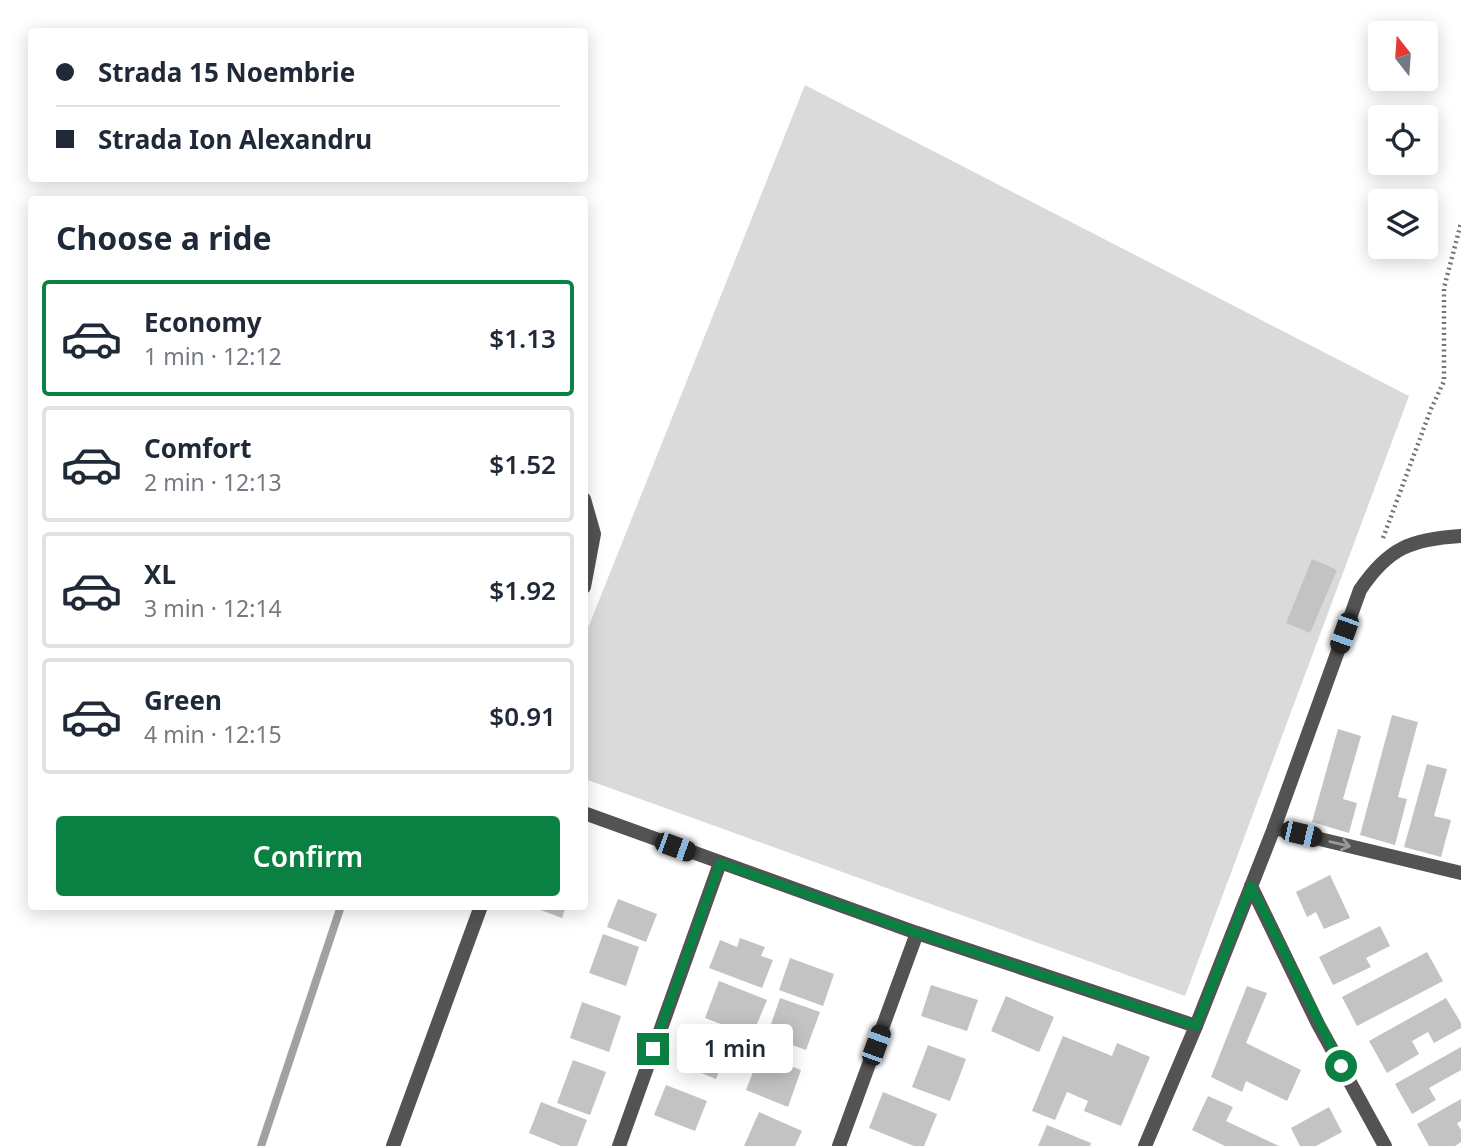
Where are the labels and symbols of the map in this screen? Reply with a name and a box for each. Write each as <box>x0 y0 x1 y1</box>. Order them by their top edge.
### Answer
north arrow <box>1368 21 1438 91</box>
car <box>1327 610 1362 656</box>
car <box>1279 819 1324 849</box>
car <box>652 830 699 864</box>
one-way arrow <box>1328 838 1351 851</box>
car <box>859 1022 894 1068</box>
callout: 1 min <box>678 1024 793 1074</box>
route end <box>637 1033 669 1065</box>
route start <box>1325 1050 1357 1082</box>

